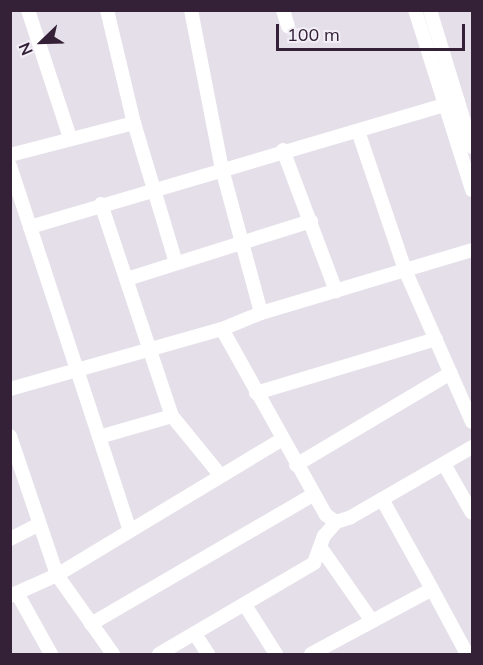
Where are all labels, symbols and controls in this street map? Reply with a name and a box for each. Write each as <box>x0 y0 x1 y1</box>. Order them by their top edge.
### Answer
north arrow <box>12 12 72 72</box>
scale bar <box>279 12 468 50</box>
text: 100 m <box>287 23 340 46</box>
text: N <box>14 40 37 59</box>

